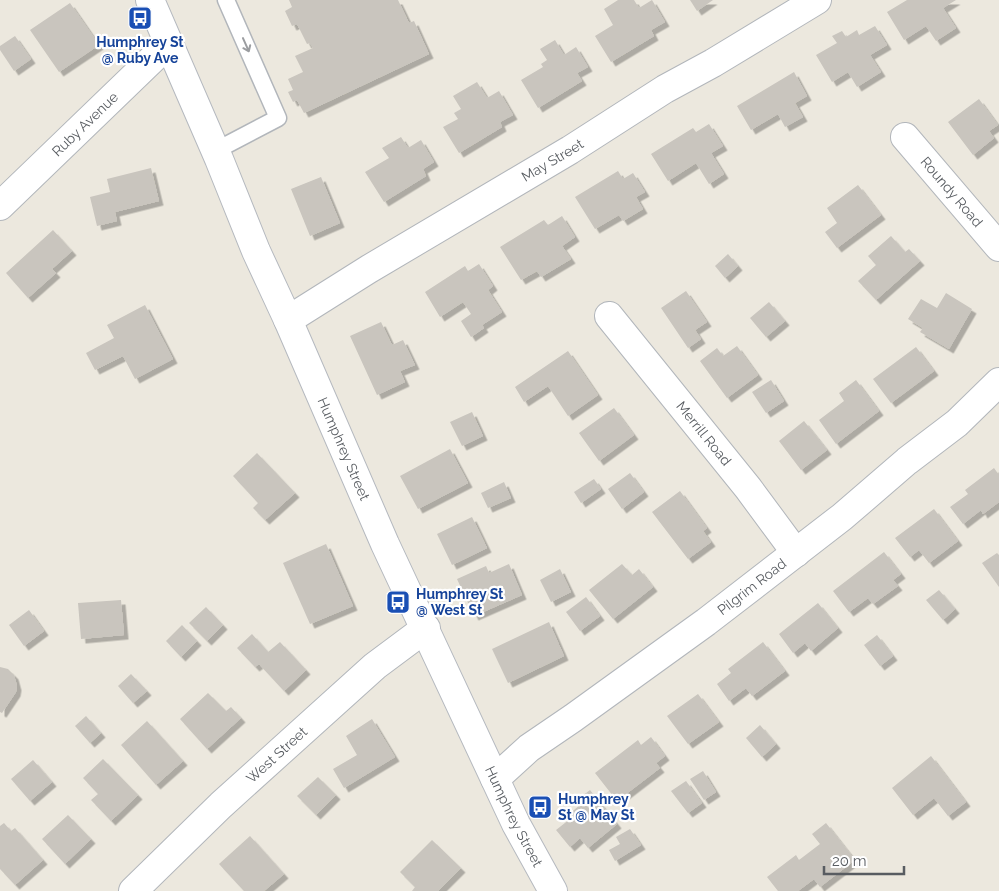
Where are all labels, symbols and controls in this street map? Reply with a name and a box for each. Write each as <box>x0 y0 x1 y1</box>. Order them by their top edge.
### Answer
bus stop icon: Humphrey St @ Ruby Ave <box>127 5 153 31</box>
place label: Humphrey St @ Ruby Ave <box>96 34 184 66</box>
one-way arrow <box>241 37 251 52</box>
street label: Ruby Avenue <box>49 89 121 159</box>
street label: May Street <box>519 135 587 185</box>
street label: Roundy Road <box>917 154 986 230</box>
street label: Humphrey Street <box>314 395 373 503</box>
street label: Merrill Road <box>673 398 735 469</box>
street label: Pilgrim Road <box>714 555 789 618</box>
place label: Humphrey St @ West St <box>416 586 504 618</box>
bus stop icon: Humphrey St @ West St <box>385 589 411 615</box>
street label: West Street <box>243 723 310 786</box>
street label: Humphrey Street <box>482 763 546 870</box>
place label: Humphrey St @ May St <box>558 791 635 823</box>
bus stop icon: Humphrey St @ May St <box>527 794 553 820</box>
scale bar <box>824 844 904 876</box>
text: 20 m <box>832 852 867 870</box>

